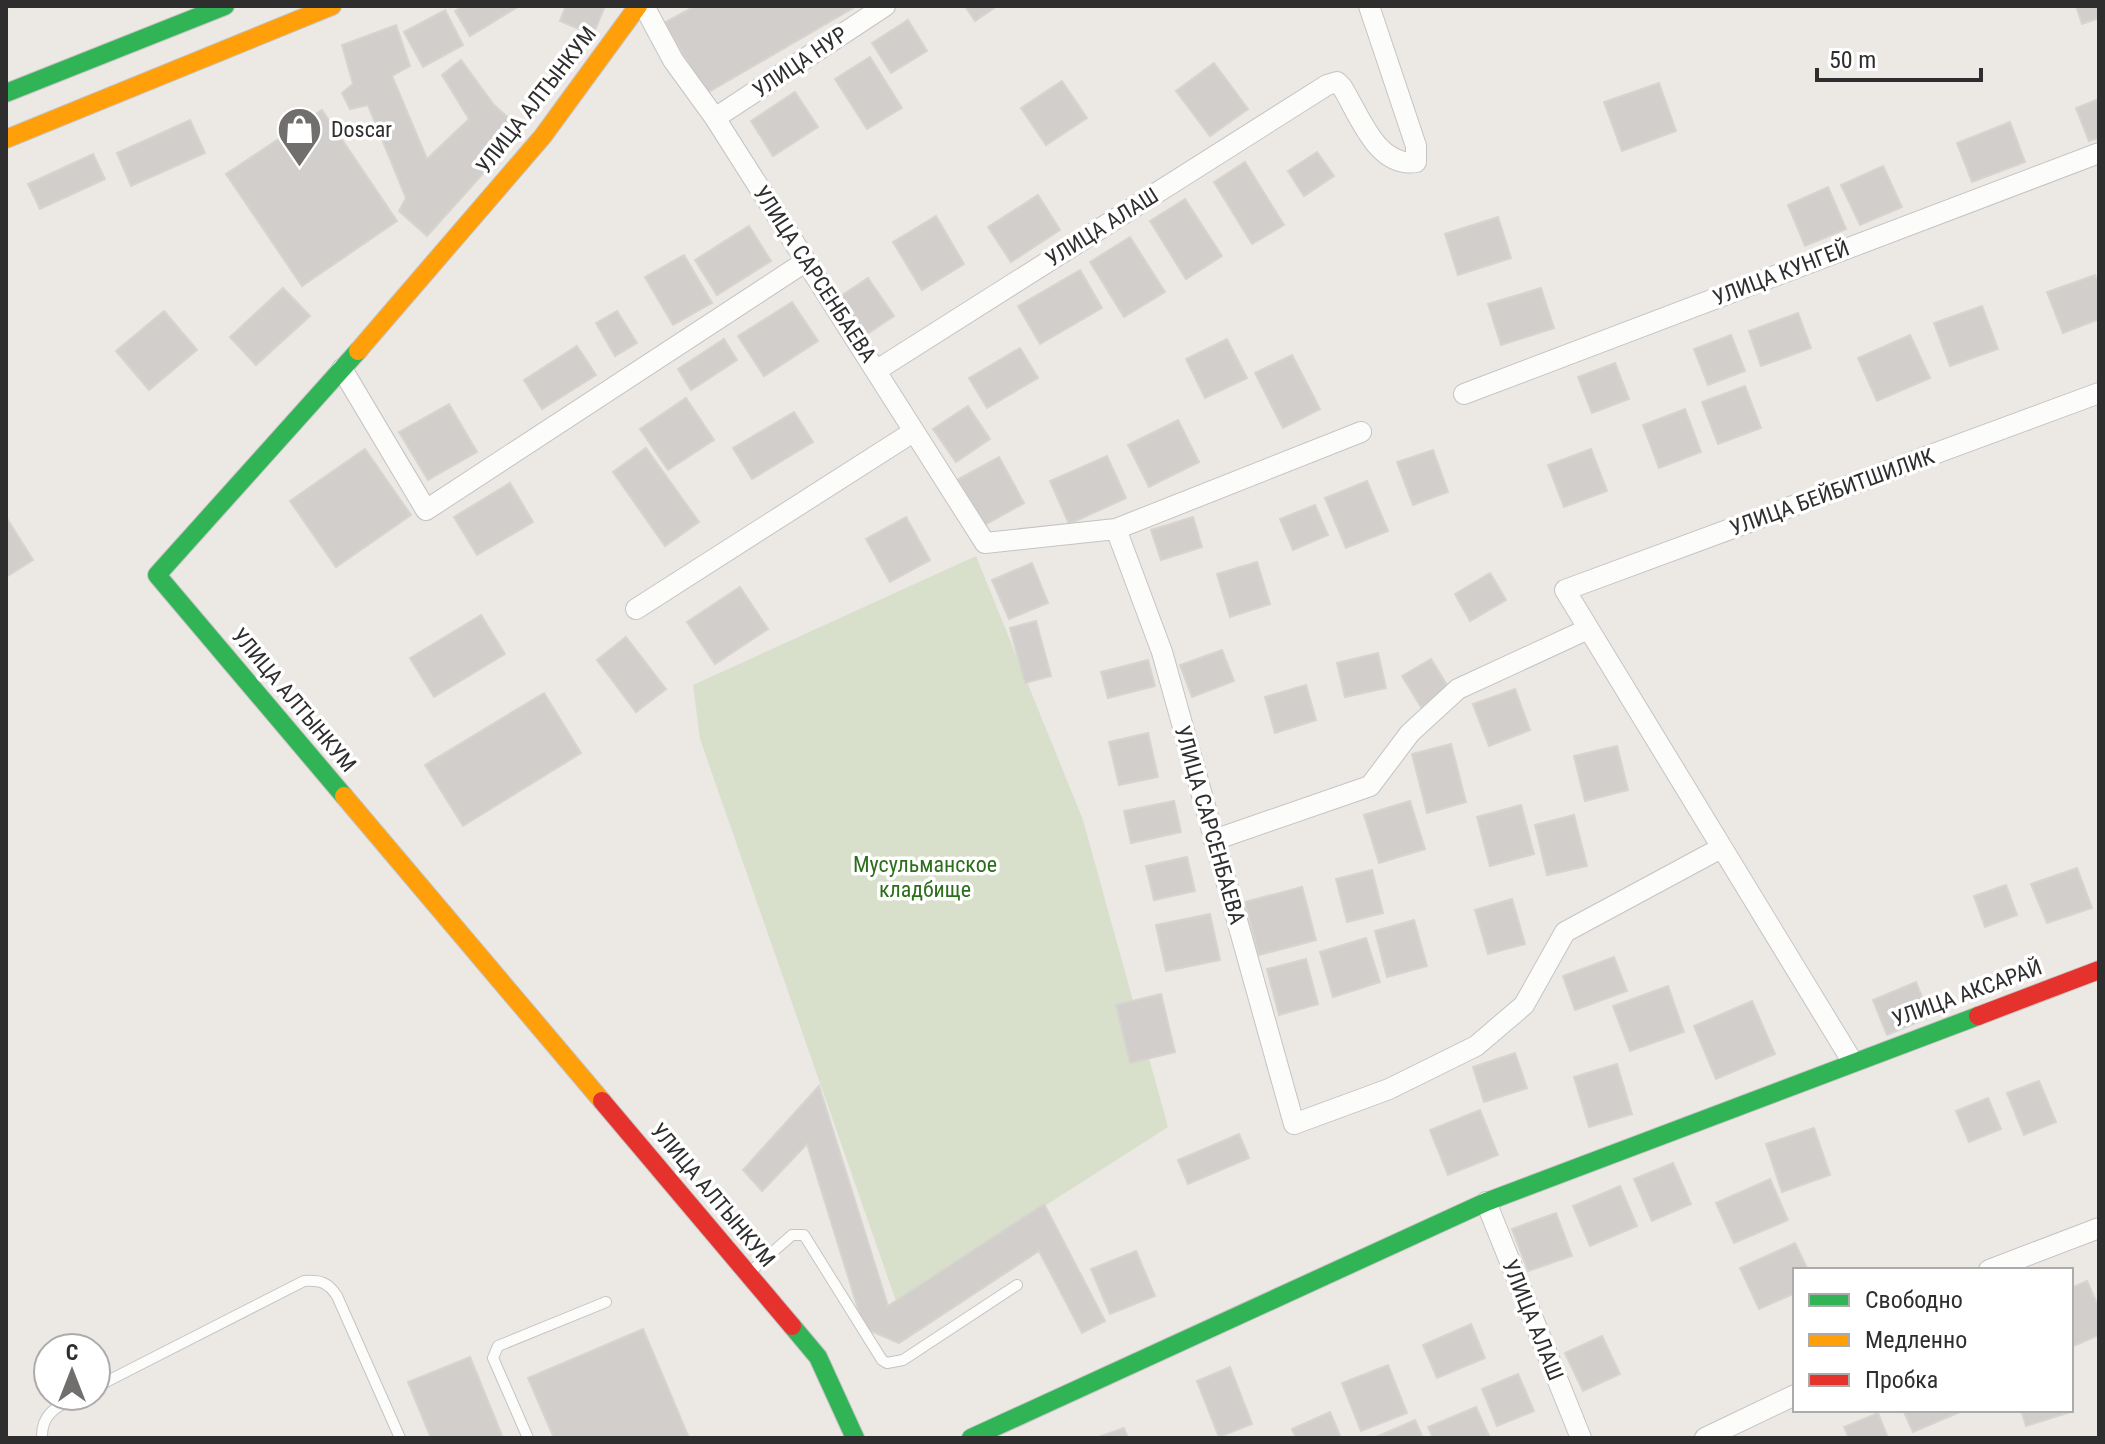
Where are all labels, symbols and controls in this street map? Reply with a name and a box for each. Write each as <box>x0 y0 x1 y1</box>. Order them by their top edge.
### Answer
street label: УЛИЦА НУР <box>748 21 852 103</box>
street label: УЛИЦА АЛТЫНКУМ <box>471 22 601 178</box>
scale bar <box>1817 32 1981 82</box>
text: 50 m <box>1829 46 1876 74</box>
shop icon: Doscar <box>276 105 324 168</box>
place label: Doscar <box>331 117 392 142</box>
street label: УЛИЦА САРСЕНБАЕВА <box>749 181 882 367</box>
street label: УЛИЦА АЛАШ <box>1041 183 1163 271</box>
street label: УЛИЦА КУНГЕЙ <box>1709 236 1853 310</box>
street label: УЛИЦА БЕЙБИТШИЛИК <box>1727 443 1938 541</box>
street label: УЛИЦА АЛТЫНКУМ <box>227 623 361 777</box>
street label: УЛИЦА САРСЕНБАЕВА <box>1170 723 1250 927</box>
park label: Мусульманское кладбище <box>853 852 997 902</box>
street label: УЛИЦА АКСАРАЙ <box>1889 954 2045 1032</box>
street label: УЛИЦА АЛТЫНКУМ <box>646 1118 780 1272</box>
street label: УЛИЦА АЛАШ <box>1497 1256 1569 1384</box>
legend <box>1793 1268 2073 1412</box>
text: Свободно <box>1865 1286 1963 1314</box>
text: Медленно <box>1865 1326 1967 1354</box>
north arrow <box>32 1332 112 1412</box>
text: С <box>66 1340 78 1365</box>
text: Пробка <box>1865 1366 1938 1394</box>

